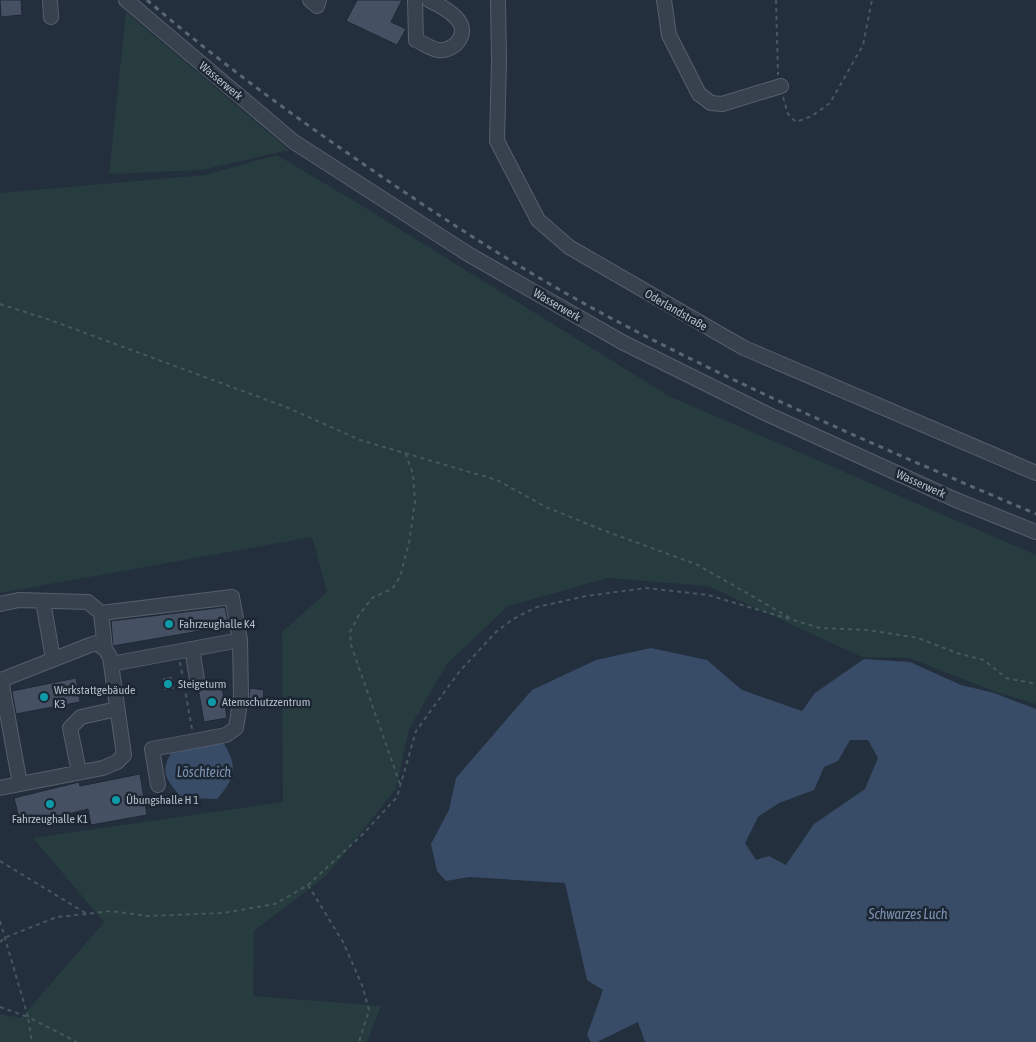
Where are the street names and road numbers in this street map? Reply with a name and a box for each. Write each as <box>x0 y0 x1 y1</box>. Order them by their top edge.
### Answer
street label: Wasserwerk <box>196 59 246 104</box>
street label: Wasserwerk <box>531 286 584 325</box>
street label: Oderlandstraße <box>642 287 710 333</box>
street label: Wasserwerk <box>894 467 949 501</box>

